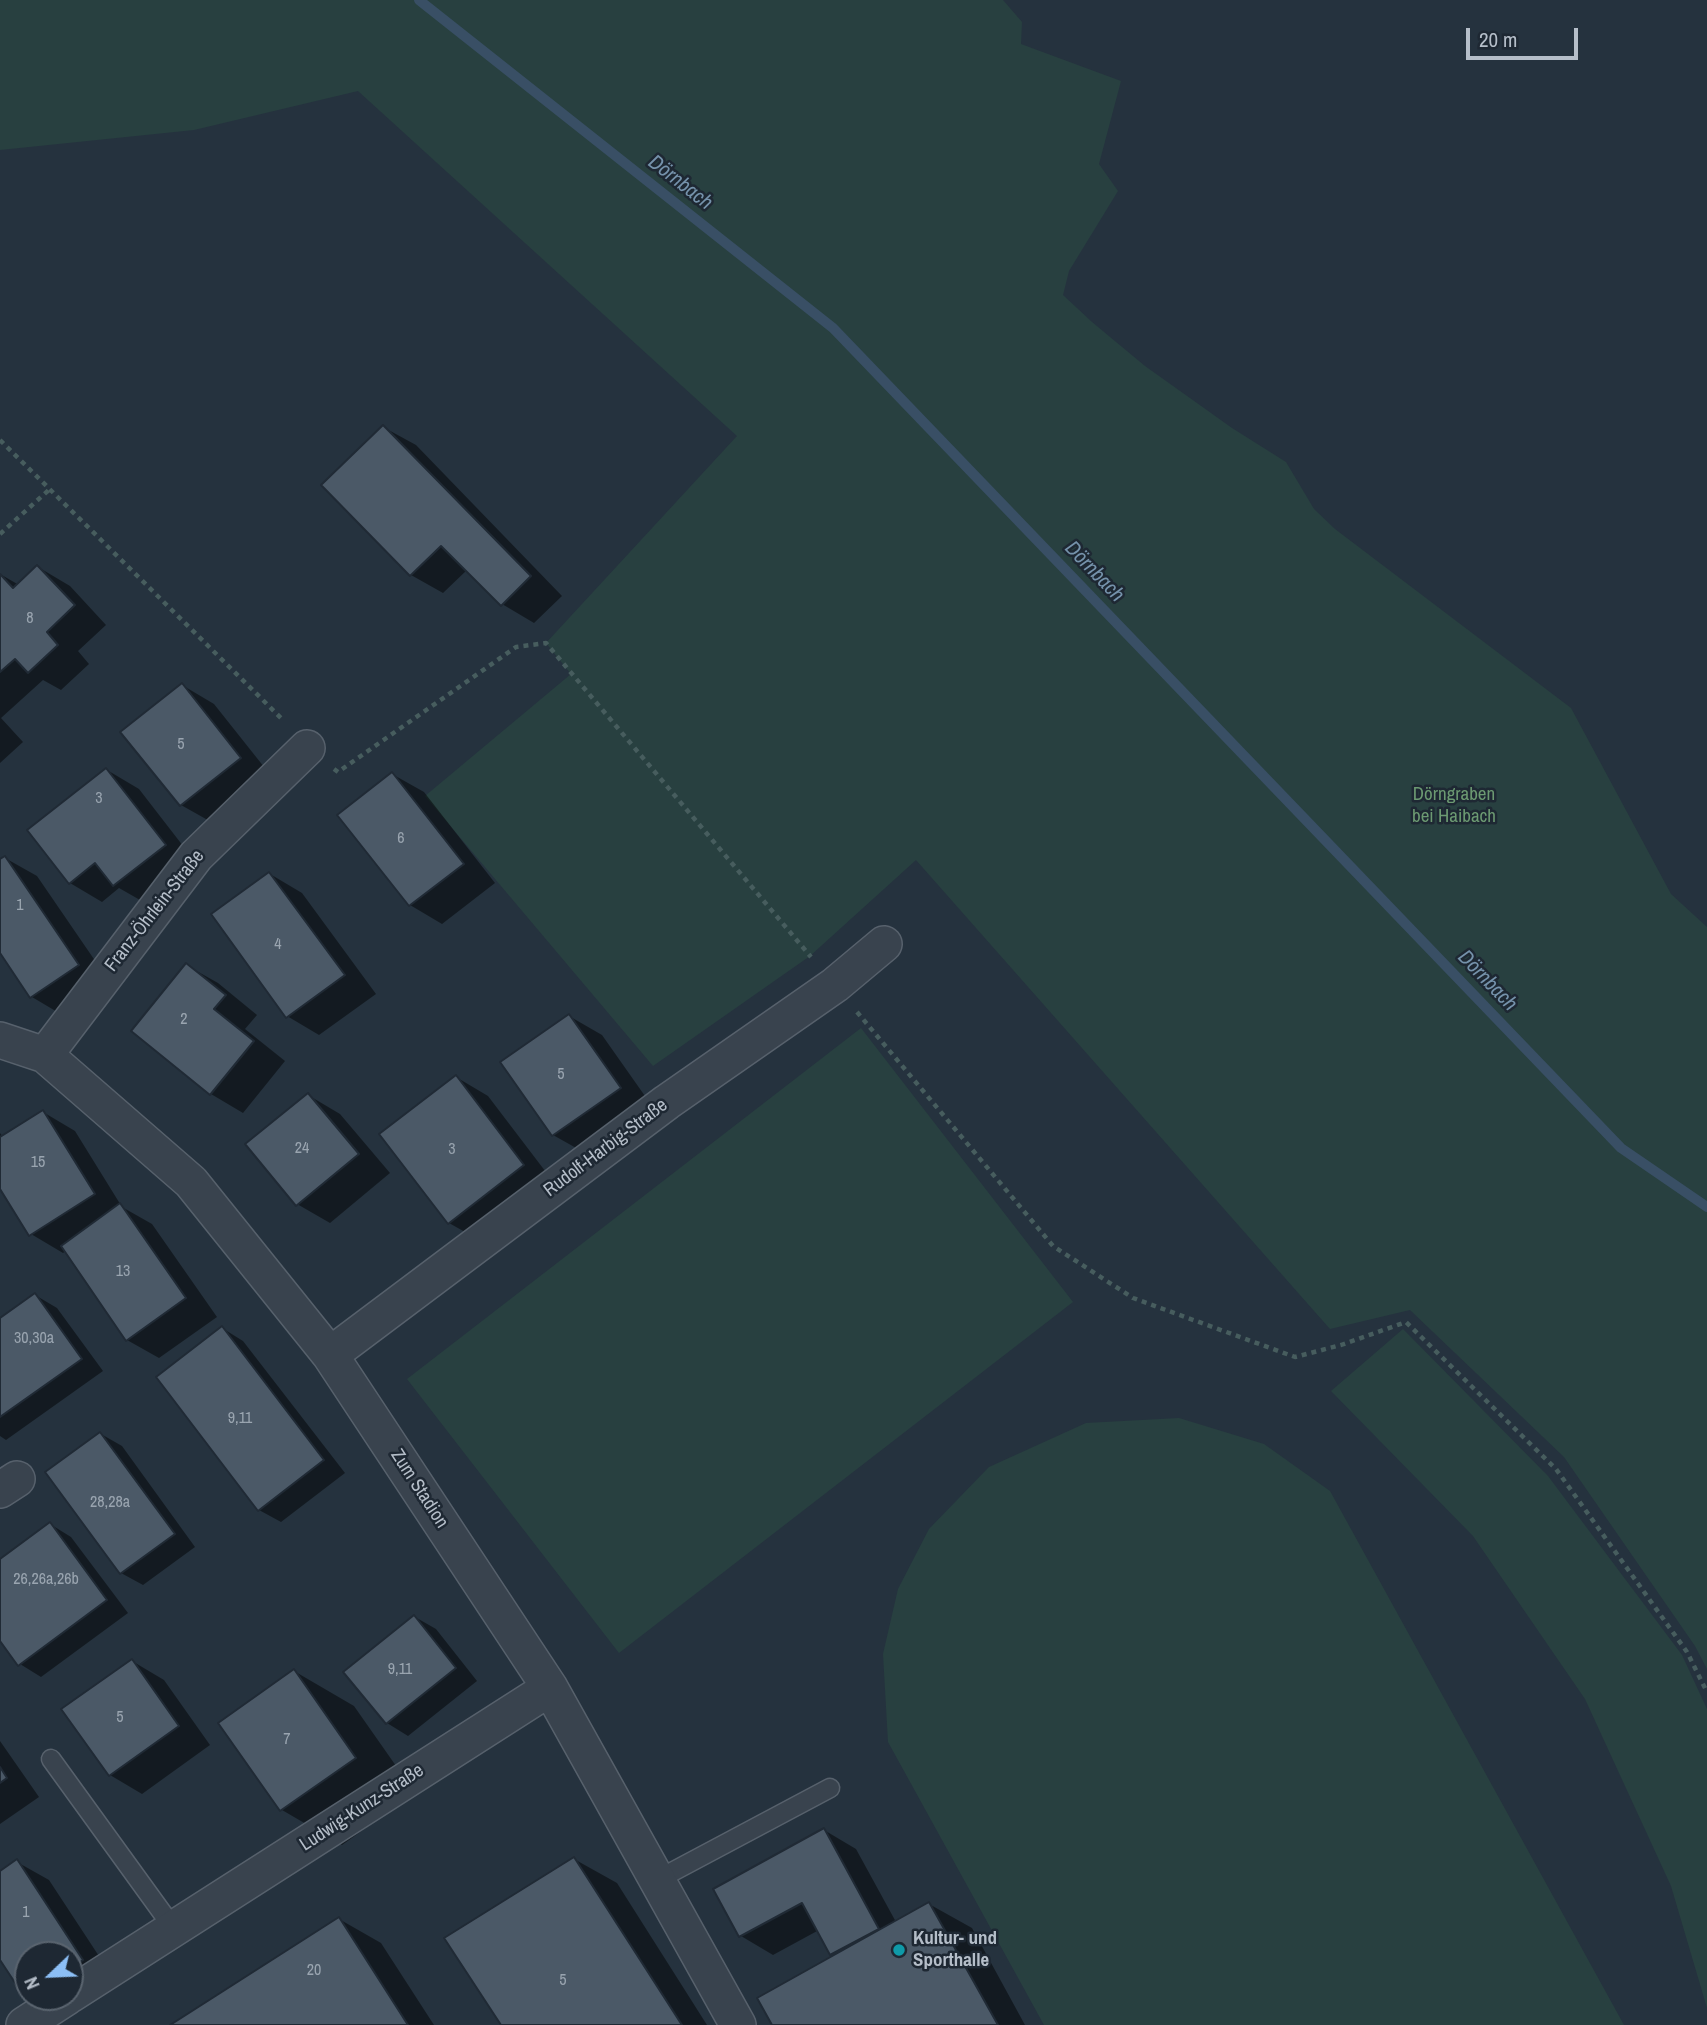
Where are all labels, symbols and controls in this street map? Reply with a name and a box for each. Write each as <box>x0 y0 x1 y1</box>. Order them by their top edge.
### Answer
scale bar <box>1469 14 1581 58</box>
text: 20 m <box>1479 25 1517 54</box>
water label: Dörnbach <box>643 150 717 216</box>
water label: Dörnbach <box>1059 536 1129 608</box>
house number: 8 <box>26 609 34 629</box>
house number: 5 <box>177 735 185 755</box>
park label: Dörngraben bei Haibach <box>1412 784 1496 828</box>
house number: 3 <box>95 789 103 809</box>
house number: 6 <box>397 829 405 849</box>
street label: Franz-Öhrlein-Straße <box>100 846 210 976</box>
house number: 1 <box>16 896 24 916</box>
house number: 4 <box>274 935 282 955</box>
water label: Dörnbach <box>1452 945 1522 1017</box>
house number: 2 <box>180 1010 188 1030</box>
house number: 5 <box>557 1065 565 1085</box>
street label: Rudolf-Harbig-Straße <box>540 1094 672 1202</box>
house number: 24 <box>295 1139 309 1159</box>
house number: 3 <box>448 1140 456 1160</box>
house number: 15 <box>31 1153 45 1173</box>
house number: 13 <box>116 1262 130 1282</box>
house number: 30,30a <box>14 1329 54 1349</box>
house number: 9,11 <box>228 1409 252 1429</box>
street label: Zum Stadion <box>385 1445 453 1533</box>
house number: 28,28a <box>90 1493 130 1513</box>
house number: 26,26a,26b <box>13 1570 79 1590</box>
house number: 9,11 <box>388 1660 412 1680</box>
house number: 5 <box>116 1708 124 1728</box>
house number: 7 <box>283 1730 291 1750</box>
street label: Ludwig-Kunz-Straße <box>296 1760 428 1856</box>
house number: 1 <box>22 1903 30 1923</box>
place label: Kultur- und Sporthalle <box>913 1928 997 1972</box>
north arrow <box>14 1941 84 2011</box>
marker: Kultur- und Sporthalle <box>891 1942 907 1958</box>
house number: 20 <box>307 1961 321 1981</box>
house number: 5 <box>559 1971 567 1991</box>
text: N <box>17 1973 46 1994</box>

